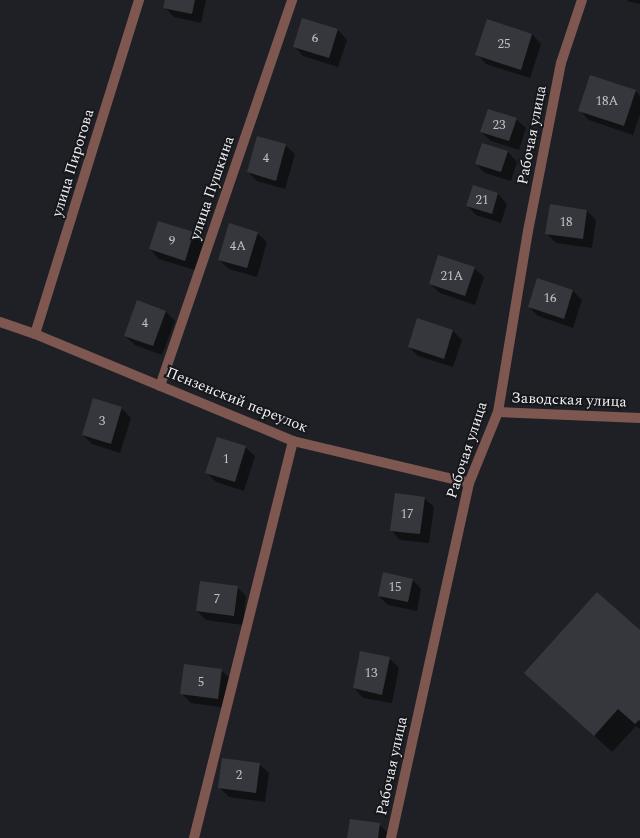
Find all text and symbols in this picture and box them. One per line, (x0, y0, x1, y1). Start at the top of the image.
house number: 6 (312, 30, 318, 46)
house number: 25 (498, 36, 510, 52)
street label: Рабочая улица (514, 84, 550, 186)
house number: 18А (596, 93, 618, 109)
street label: улица Пирогова (48, 107, 98, 219)
house number: 23 (493, 117, 505, 133)
street label: улица Пушкина (186, 134, 238, 242)
house number: 4 (263, 150, 269, 166)
house number: 21 (476, 192, 488, 208)
house number: 18 (560, 214, 572, 230)
house number: 9 (169, 233, 175, 249)
house number: 4А (230, 238, 246, 254)
house number: 21А (441, 268, 463, 284)
house number: 16 (544, 290, 556, 306)
house number: 4 (142, 315, 148, 331)
street label: Пензенский переулок (163, 363, 311, 437)
street label: Заводская улица (511, 389, 627, 411)
street label: Рабочая улица (443, 399, 491, 501)
house number: 3 (99, 413, 105, 429)
house number: 1 (223, 451, 229, 467)
house number: 17 (401, 506, 413, 522)
house number: 15 (389, 579, 401, 595)
house number: 7 (214, 591, 220, 607)
house number: 13 (365, 665, 377, 681)
house number: 5 (198, 674, 204, 690)
street label: Рабочая улица (373, 715, 411, 817)
house number: 2 (236, 767, 242, 783)

